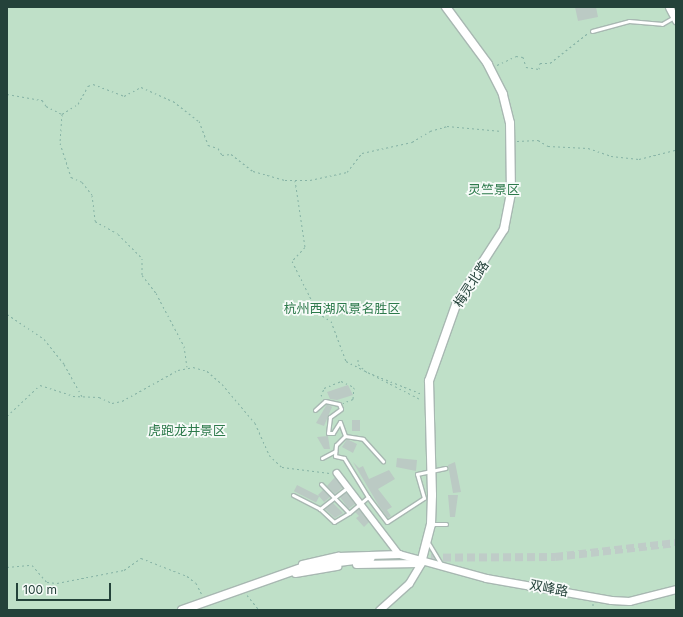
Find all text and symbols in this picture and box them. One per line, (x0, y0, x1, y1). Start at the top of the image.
park label: 灵竺景区 (468, 181, 520, 197)
street label: 梅灵北路 (450, 258, 492, 310)
park label: 杭州西湖风景名胜区 (284, 300, 400, 316)
park label: 虎跑龙井景区 (148, 422, 226, 438)
scale bar (18, 575, 113, 601)
street label: 双峰路 (528, 577, 570, 599)
text: 100 m (23, 582, 57, 597)

